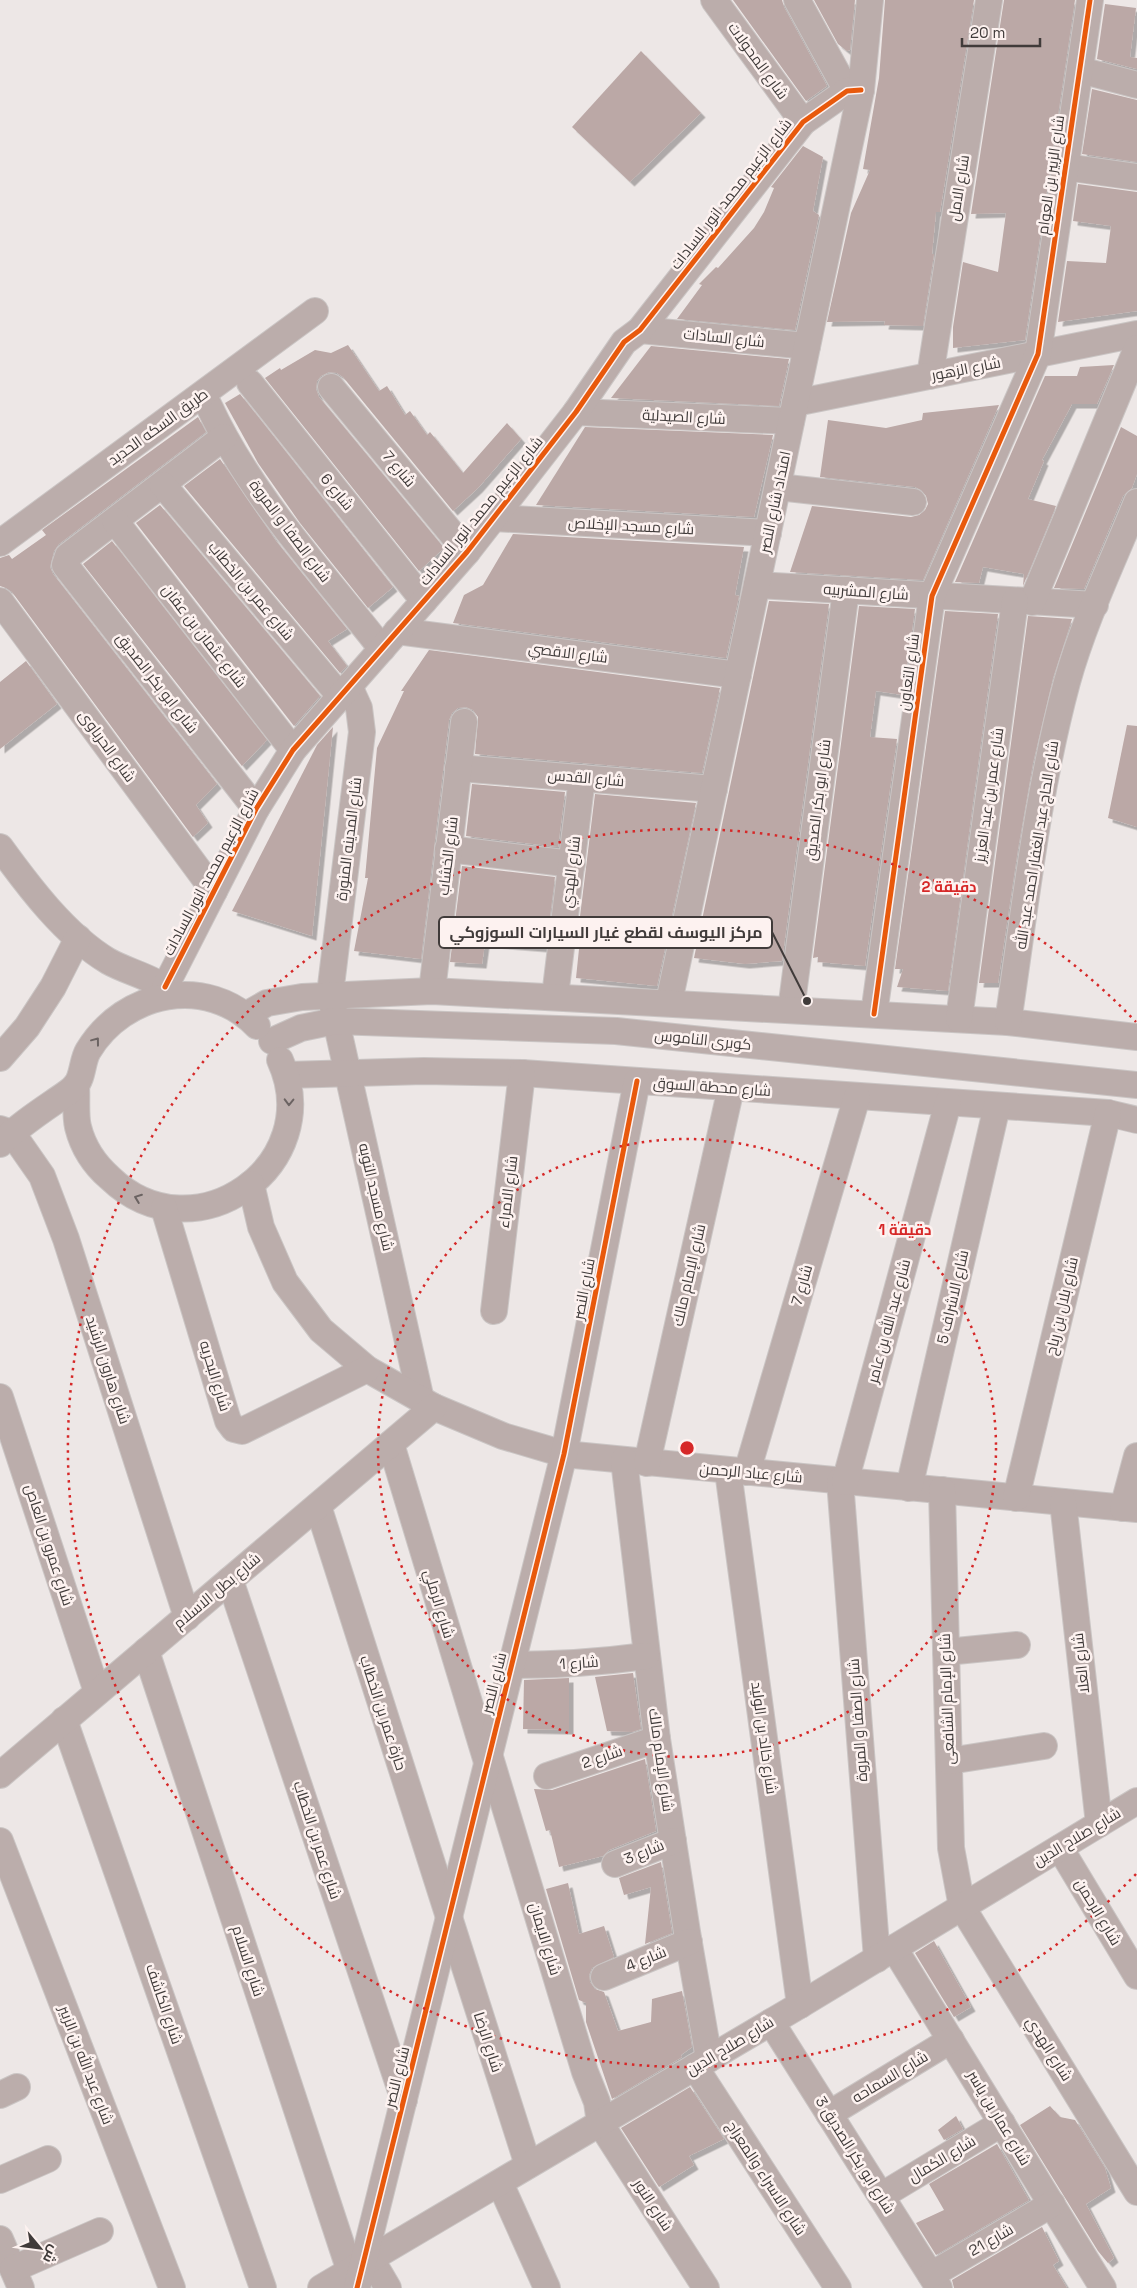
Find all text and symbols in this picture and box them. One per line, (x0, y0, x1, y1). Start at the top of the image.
scale bar (962, 15, 1040, 47)
street label: شارع المحولات (723, 19, 793, 104)
text: 20 m (970, 23, 1005, 42)
street label: شارع الزعيم محمد انور السادات (666, 114, 797, 274)
street label: شارع الزبير بن العوام (1033, 114, 1070, 236)
street label: شارع الامل (944, 153, 975, 223)
street label: شارع السادات (682, 324, 766, 353)
street label: شارع الزهور (929, 352, 1003, 387)
street label: طريق السكه الحديد (104, 384, 212, 470)
street label: شارع الصيدلية (642, 405, 726, 430)
street label: شارع الزعيم محمد انور السادات (415, 432, 548, 590)
street label: شارع 7 (377, 447, 420, 492)
street label: امتداد شارع النصر (754, 449, 797, 556)
street label: شارع 6 (315, 469, 358, 515)
street label: شارع الصفا و المروة (244, 476, 335, 587)
street label: شارع مسجد الإخلاص (567, 513, 695, 540)
street label: شارع عمر بن الخطاب (203, 537, 298, 645)
street label: شارع المشربيه (823, 579, 909, 606)
street label: شارع عثمان بن عفان (157, 580, 251, 692)
street label: شارع ابو بكر الصديق (111, 629, 202, 738)
street label: شارع التعاون (894, 632, 925, 712)
street label: شارع الاقصي (527, 638, 609, 670)
street label: شارع الحرباوى (73, 706, 140, 787)
street label: شارع عمر بن عبد العزيز (970, 726, 1009, 865)
street label: شارع ابو بكر الصديق (801, 738, 836, 862)
street label: شارع الحاج عبد الغفار احمد عبد الله (1011, 739, 1064, 951)
street label: شارع القدس (547, 765, 625, 792)
street label: شارع المدينه المنورة (332, 776, 367, 902)
street label: شارع الزعيم محمد انور السادات (158, 785, 264, 959)
street label: شارع الخشاب (433, 815, 464, 897)
street label: شارع الهدي (557, 835, 587, 909)
text: 2 دقيقة (921, 877, 977, 896)
callout: مركز اليوسف لقطع غيار السيارات السوزوكي (439, 917, 772, 948)
text: مركز اليوسف لقطع غيار السيارات السوزوكي (449, 922, 763, 945)
street label: كوبرى الناموس (654, 1025, 752, 1055)
one-way arrow (90, 1038, 98, 1047)
street label: شارع محطة السوق (652, 1073, 772, 1102)
one-way arrow (284, 1098, 294, 1106)
street label: شارع مسجد التوبه (353, 1141, 398, 1253)
street label: شارع الامراء (494, 1155, 523, 1230)
one-way arrow (134, 1194, 143, 1204)
text: 1 دقيقة (879, 1220, 932, 1239)
street label: شارع الإمام مالك (668, 1222, 711, 1328)
street label: شارع الاشراف 5 (932, 1248, 974, 1346)
street label: شارع بلال بن رباح (1041, 1255, 1084, 1357)
street label: شارع النصر (568, 1257, 601, 1323)
street label: شارع عبد الله بن عامر (863, 1257, 916, 1386)
street label: شارع 7 (787, 1262, 818, 1308)
street label: شارع هارون الرشيد (80, 1313, 135, 1427)
street label: شارع البحريه (194, 1338, 235, 1414)
centre of rings (678, 1439, 696, 1457)
street label: شارع عباد الرحمن (699, 1459, 803, 1488)
street label: شارع عمرو بن العاص (19, 1482, 78, 1609)
street label: شارع بطل الاسلام (169, 1549, 265, 1634)
street label: شارع الرملي (417, 1567, 459, 1641)
street label: شارع العلا (1068, 1632, 1095, 1694)
street label: شارع الإمام الشافعى (935, 1633, 960, 1765)
street label: شارع النصر (477, 1650, 512, 1717)
street label: شارع 1 (559, 1652, 599, 1675)
street label: حارة عمر بن الخطاب (355, 1653, 411, 1773)
street label: شارع الصفا و المروة (844, 1658, 873, 1782)
street label: شارع خالد بن الوليد (745, 1680, 782, 1796)
street label: شارع الإمام مالك (643, 1707, 678, 1813)
street label: شارع 2 (579, 1741, 625, 1774)
street label: شارع عمر بن الخطاب (287, 1778, 346, 1902)
street label: شارع صلاح الدين (1030, 1803, 1125, 1872)
street label: شارع 3 (621, 1835, 668, 1870)
street label: شارع الرحمن (1069, 1875, 1126, 1950)
street label: شارع الايمان (523, 1900, 566, 1978)
street label: شارع السلام (226, 1923, 269, 1999)
street label: شارع 4 (623, 1942, 670, 1977)
street label: شارع الكاشف (140, 1961, 187, 2047)
street label: شارع عبد الله بن الزبير (53, 2002, 118, 2128)
street label: شارع الرضا (468, 2009, 507, 2075)
street label: شارع صلاح الدين (683, 2012, 778, 2081)
street label: شارع الهدي (1020, 2013, 1077, 2086)
street label: شارع النصر (380, 2044, 415, 2111)
street label: شارع السماحه (848, 2046, 932, 2108)
street label: شارع عمار بن ياسر (961, 2066, 1035, 2170)
street label: شارع ابو بكر الصديق 3 (810, 2092, 899, 2218)
street label: شارع الاسراء والمعراج (721, 2117, 810, 2240)
street label: شارع الكمال (904, 2131, 980, 2188)
street label: شارع النور (627, 2174, 677, 2235)
street label: شارع 21 (965, 2219, 1017, 2262)
north arrow (15, 2223, 65, 2273)
text: ش (39, 2242, 64, 2267)

